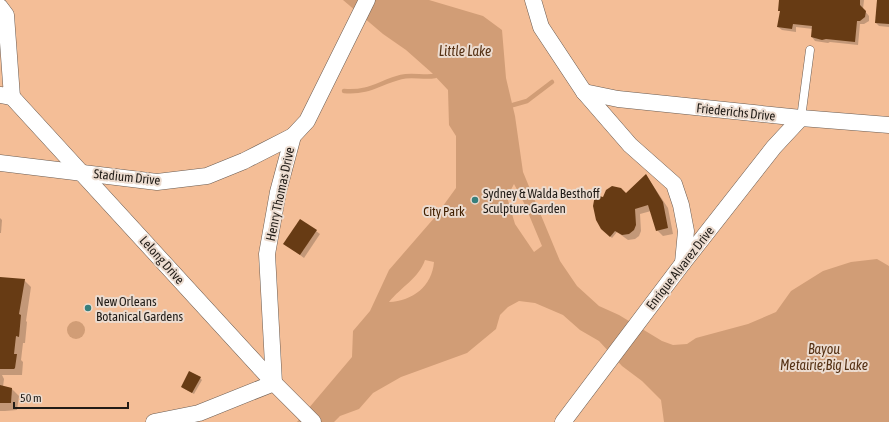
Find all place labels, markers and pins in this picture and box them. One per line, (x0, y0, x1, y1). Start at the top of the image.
place label: Sydney & Walda Besthoff Sculpture Garden (483, 186, 600, 216)
marker: Sydney & Walda Besthoff Sculpture Garden (470, 195, 480, 205)
place label: New Orleans Botanical Gardens (96, 294, 184, 324)
marker: New Orleans Botanical Gardens (83, 303, 93, 313)

